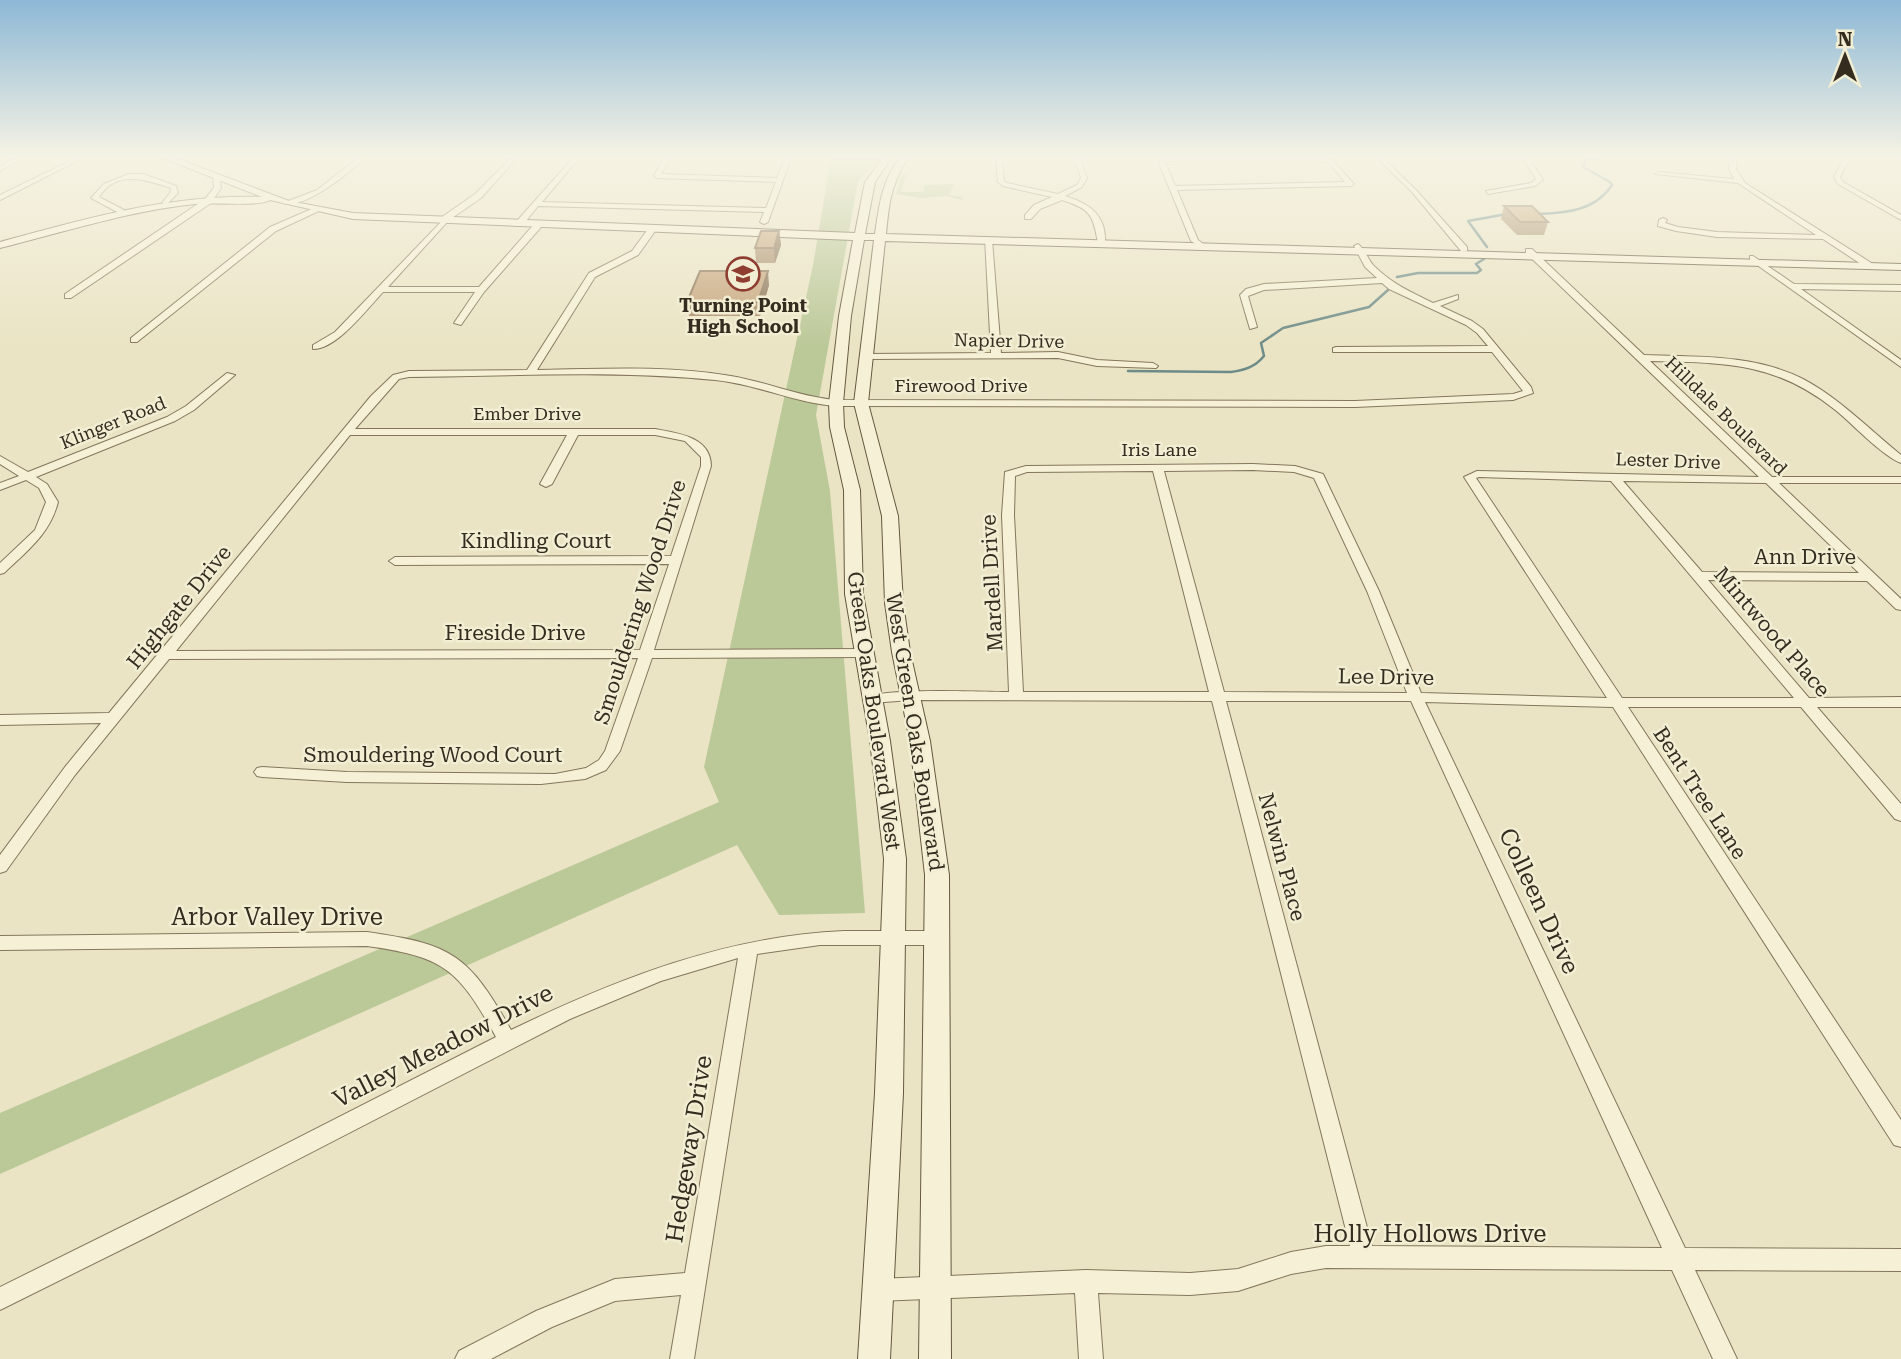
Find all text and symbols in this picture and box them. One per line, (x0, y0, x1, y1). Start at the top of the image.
north arrow (1810, 21, 1880, 91)
text: N (1838, 28, 1853, 51)
school or university icon: Turning Point High School (724, 255, 762, 293)
place label: Turning Point High School (679, 295, 807, 337)
street label: Napier Drive (954, 329, 1064, 352)
street label: Hilldale Boulevard (1661, 352, 1792, 480)
street label: Firewood Drive (894, 375, 1028, 396)
street label: Klinger Road (57, 392, 169, 453)
street label: Ember Drive (473, 403, 581, 424)
street label: Iris Lane (1121, 439, 1197, 460)
street label: Lester Drive (1615, 448, 1721, 473)
street label: Smouldering Wood Drive (589, 477, 691, 727)
street label: Mardell Drive (976, 514, 1008, 652)
street label: Kindling Court (461, 529, 612, 553)
street label: Highgate Drive (122, 540, 236, 674)
street label: Ann Drive (1754, 545, 1856, 569)
street label: Mintwood Place (1709, 562, 1835, 702)
street label: Green Oaks Boulevard West (843, 570, 905, 852)
street label: West Green Oaks Boulevard (881, 591, 949, 873)
street label: Fireside Drive (444, 621, 586, 645)
street label: Lee Drive (1338, 664, 1434, 690)
street label: Bent Tree Lane (1648, 722, 1752, 864)
street label: Smouldering Wood Court (304, 743, 563, 767)
street label: Nelwin Place (1253, 790, 1311, 924)
street label: Colleen Drive (1493, 824, 1585, 978)
street label: Arbor Valley Drive (171, 903, 383, 931)
street label: Valley Meadow Drive (328, 978, 558, 1114)
street label: Hedgeway Drive (660, 1053, 718, 1245)
street label: Holly Hollows Drive (1313, 1220, 1547, 1248)

